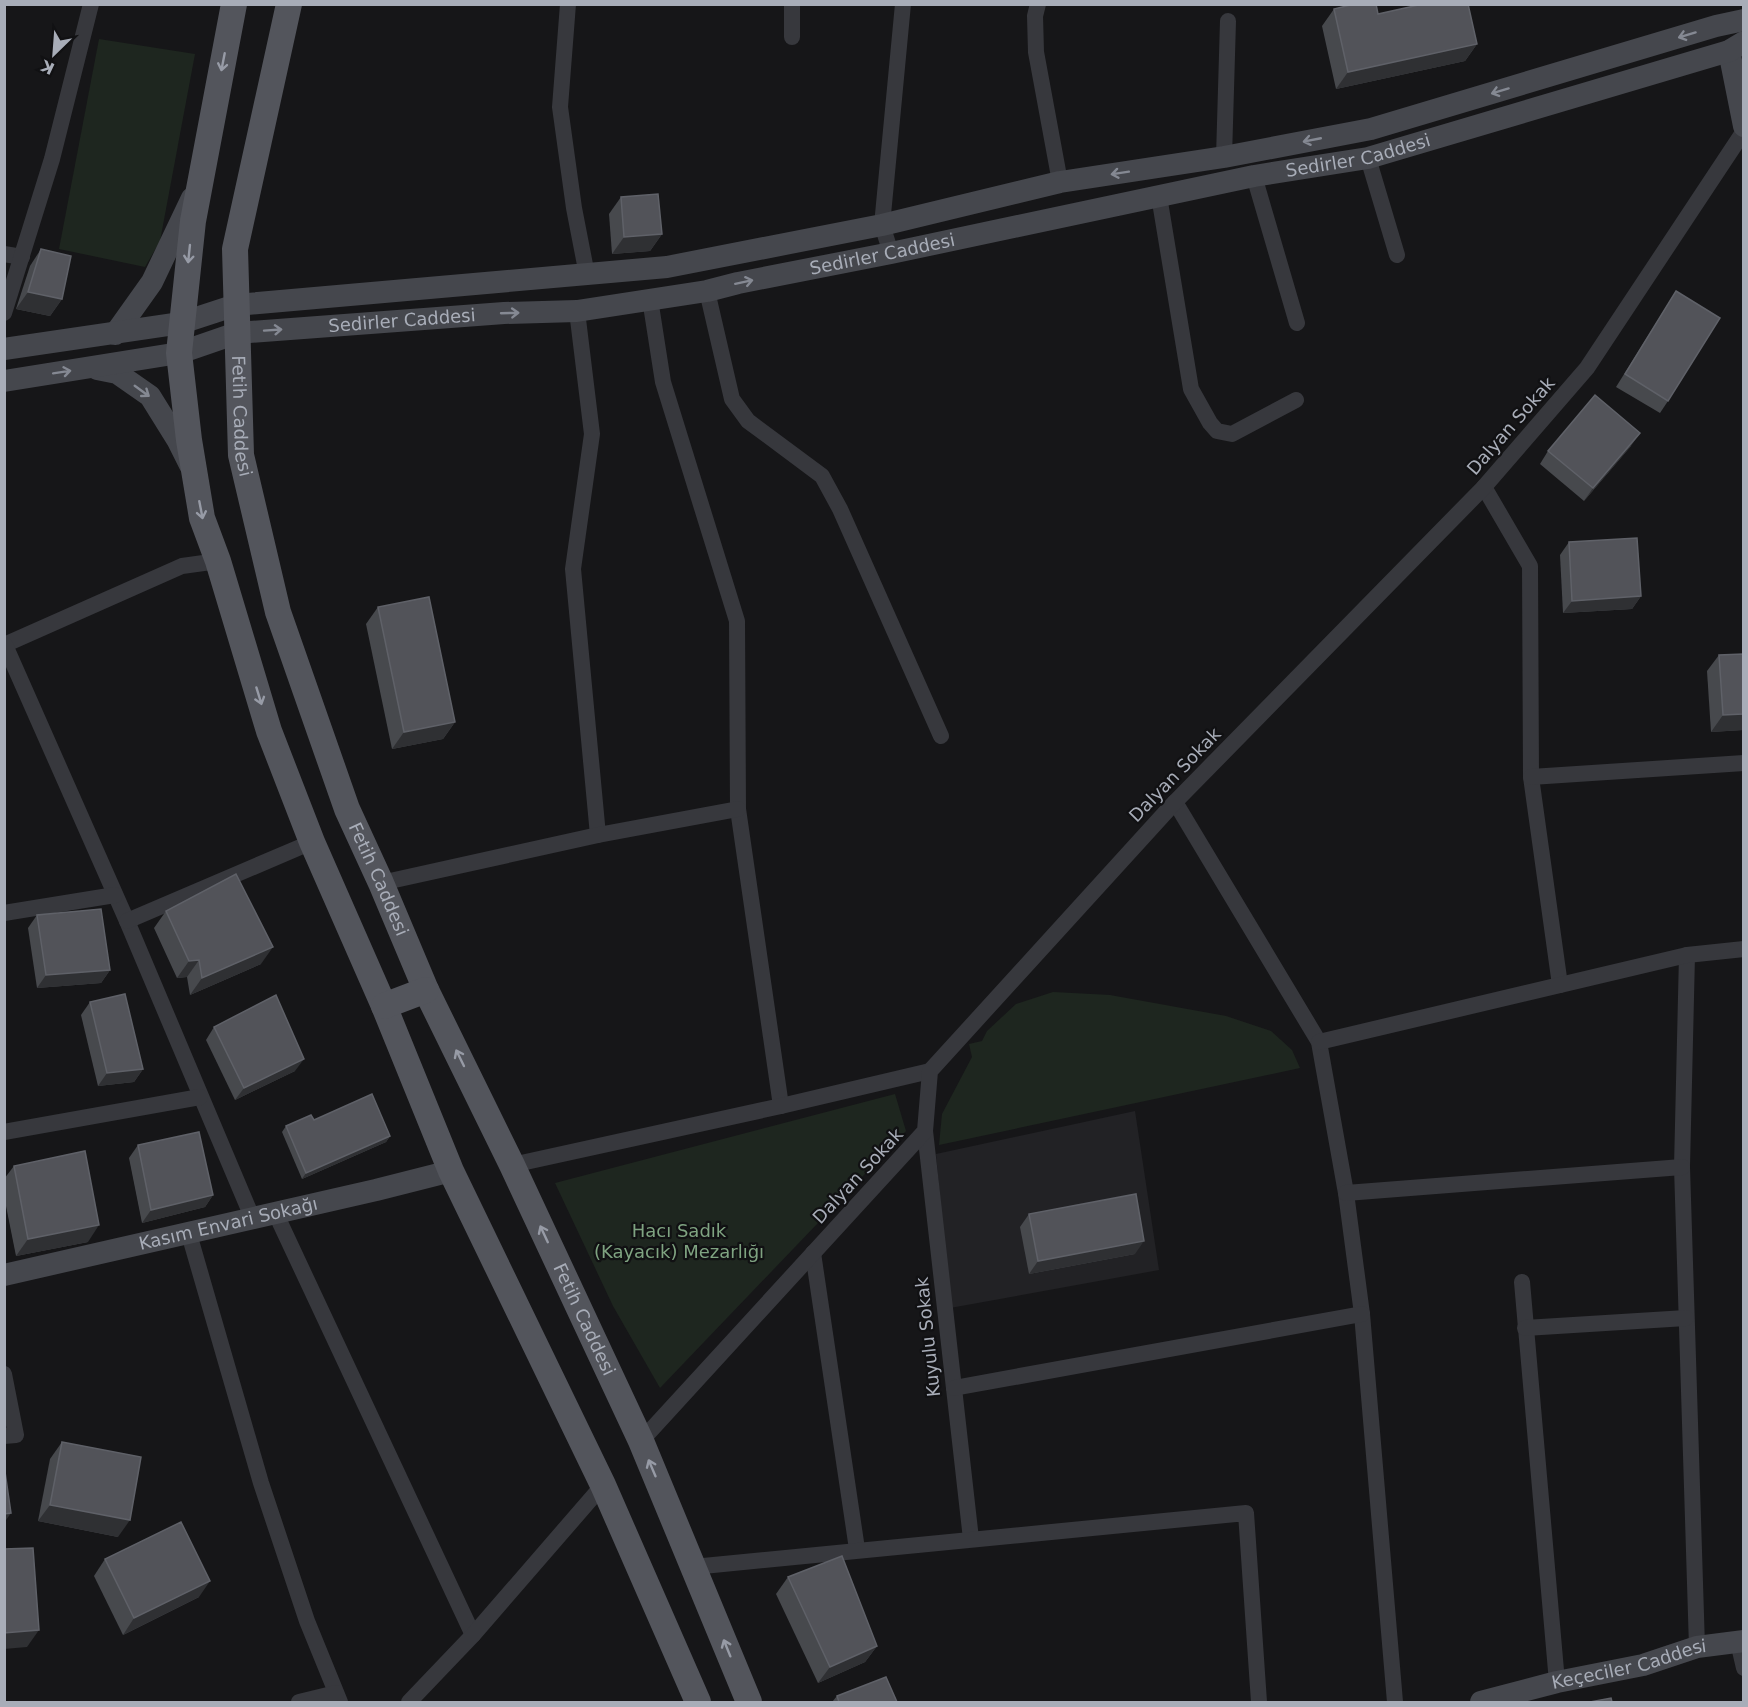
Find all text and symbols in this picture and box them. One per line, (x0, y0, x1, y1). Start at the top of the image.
north arrow (24, 24, 84, 84)
one-way arrow (1678, 30, 1697, 41)
one-way arrow (217, 52, 228, 71)
text: K (38, 56, 58, 78)
one-way arrow (1491, 86, 1510, 97)
street label: Sedirler Caddesi (1284, 129, 1433, 181)
one-way arrow (1303, 135, 1322, 146)
one-way arrow (1110, 168, 1130, 179)
street label: Sedirler Caddesi (808, 229, 957, 279)
one-way arrow (183, 243, 194, 263)
one-way arrow (733, 276, 753, 287)
street label: Sedirler Caddesi (328, 304, 476, 336)
one-way arrow (499, 308, 519, 319)
one-way arrow (263, 324, 283, 335)
street label: Fetih Caddesi (228, 355, 257, 479)
one-way arrow (52, 366, 72, 377)
street label: Dalyan Sokak (1462, 372, 1559, 479)
one-way arrow (133, 384, 149, 397)
one-way arrow (196, 500, 207, 519)
one-way arrow (254, 686, 265, 705)
street label: Dalyan Sokak (1124, 723, 1225, 826)
street label: Fetih Caddesi (345, 819, 413, 939)
one-way arrow (453, 1050, 465, 1068)
street label: Dalyan Sokak (808, 1123, 908, 1228)
street label: Kasım Envari Sokağı (137, 1193, 320, 1254)
park label: Hacı Sadık (Kayacık) Mezarlığı (594, 1220, 764, 1262)
one-way arrow (538, 1225, 550, 1243)
street label: Fetih Caddesi (549, 1260, 620, 1379)
street label: Kuyulu Sokak (911, 1275, 944, 1398)
one-way arrow (646, 1460, 657, 1478)
street label: Keçeciler Caddesi (1550, 1635, 1708, 1693)
one-way arrow (721, 1640, 732, 1658)

